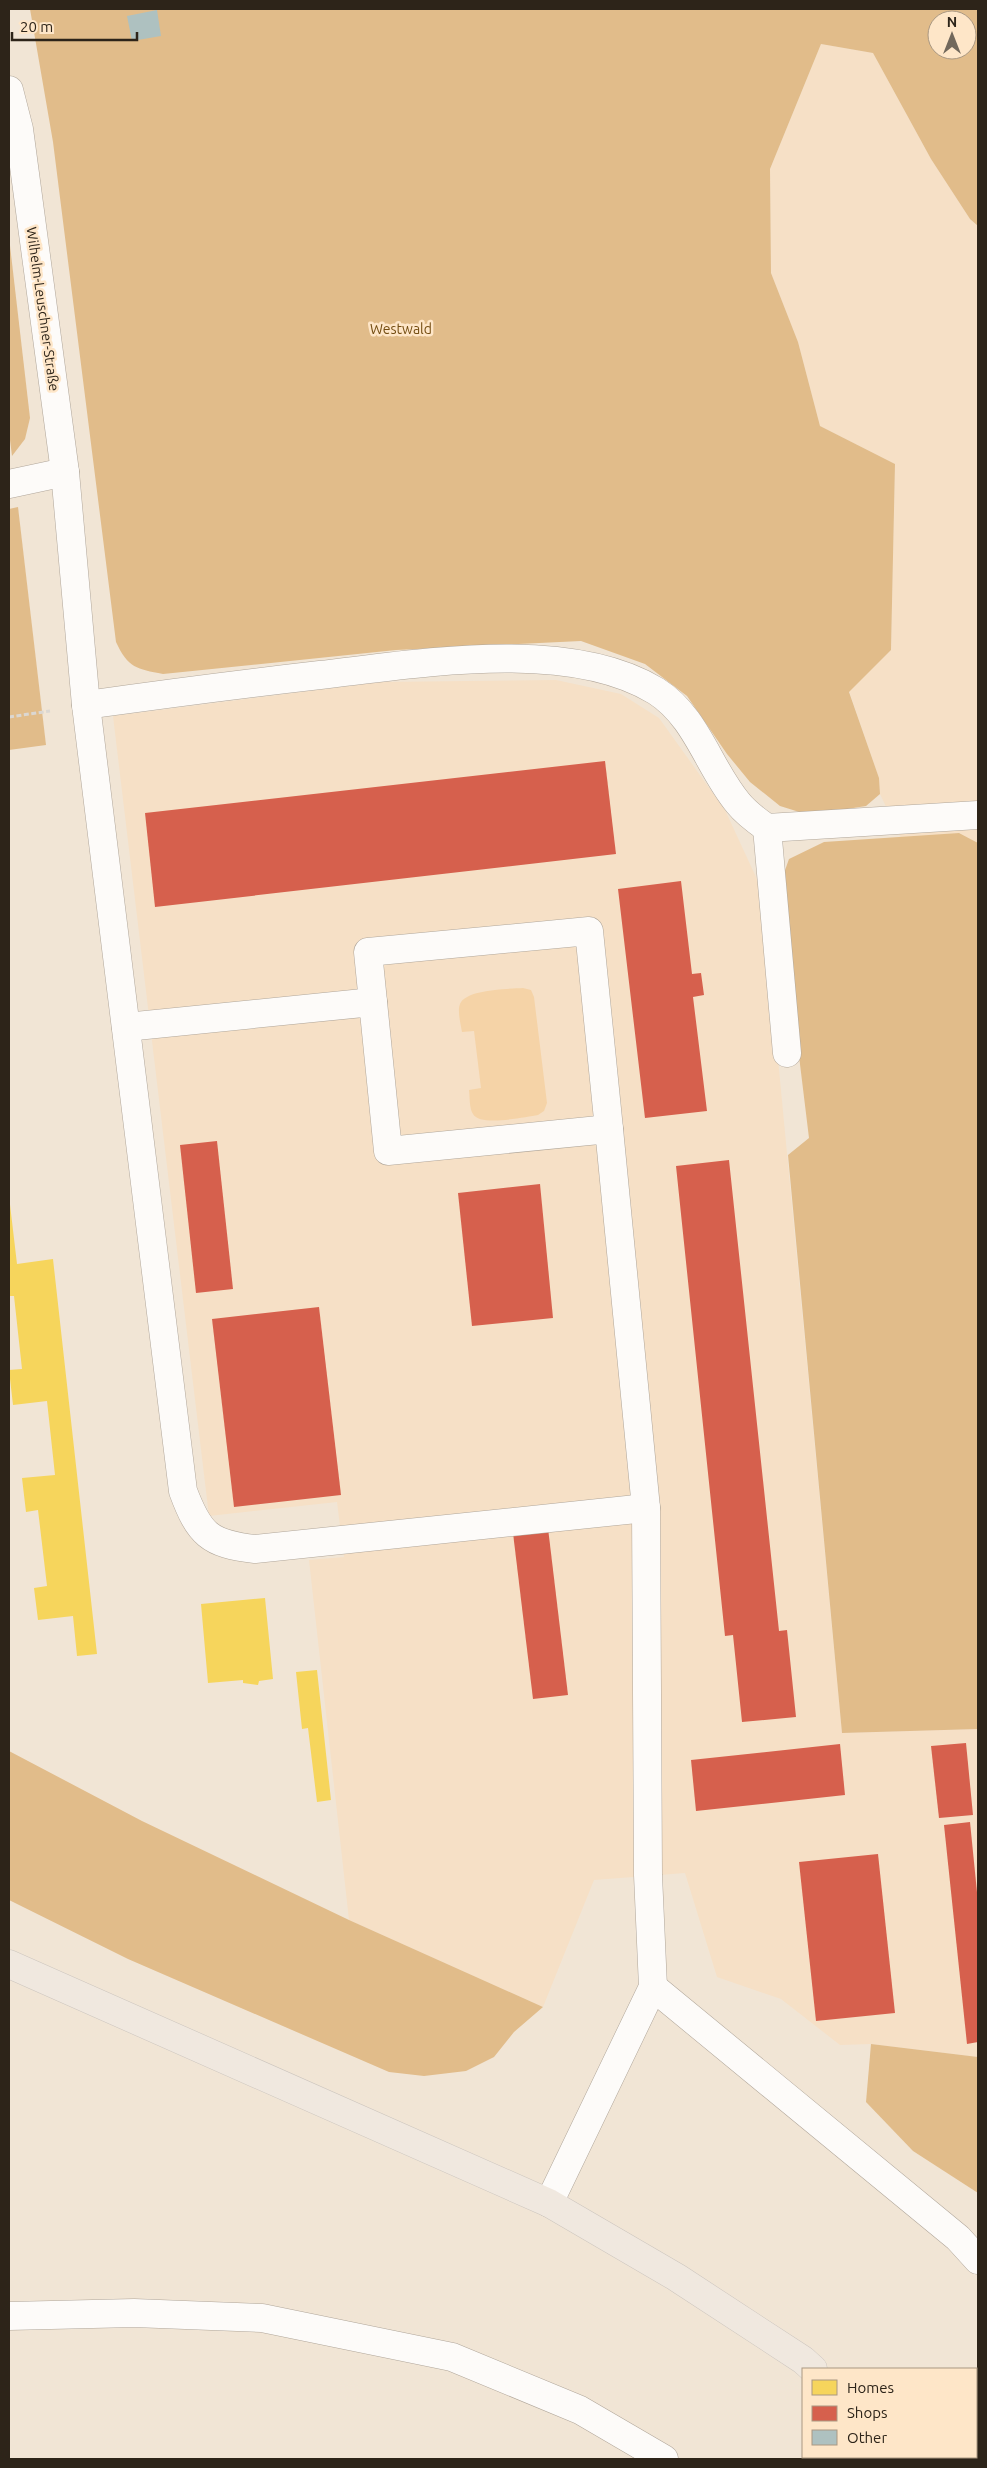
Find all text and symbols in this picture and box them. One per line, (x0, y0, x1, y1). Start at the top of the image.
scale bar (12, 10, 138, 42)
north arrow (927, 10, 977, 60)
text: N (947, 14, 957, 30)
text: 20 m (20, 18, 53, 35)
street label: Wilhelm-Leuschner-Straße (24, 226, 62, 392)
park label: Westwald (370, 321, 432, 337)
legend (802, 2368, 977, 2458)
text: Homes (847, 2379, 894, 2396)
text: Shops (847, 2404, 888, 2421)
text: Other (847, 2429, 887, 2446)

